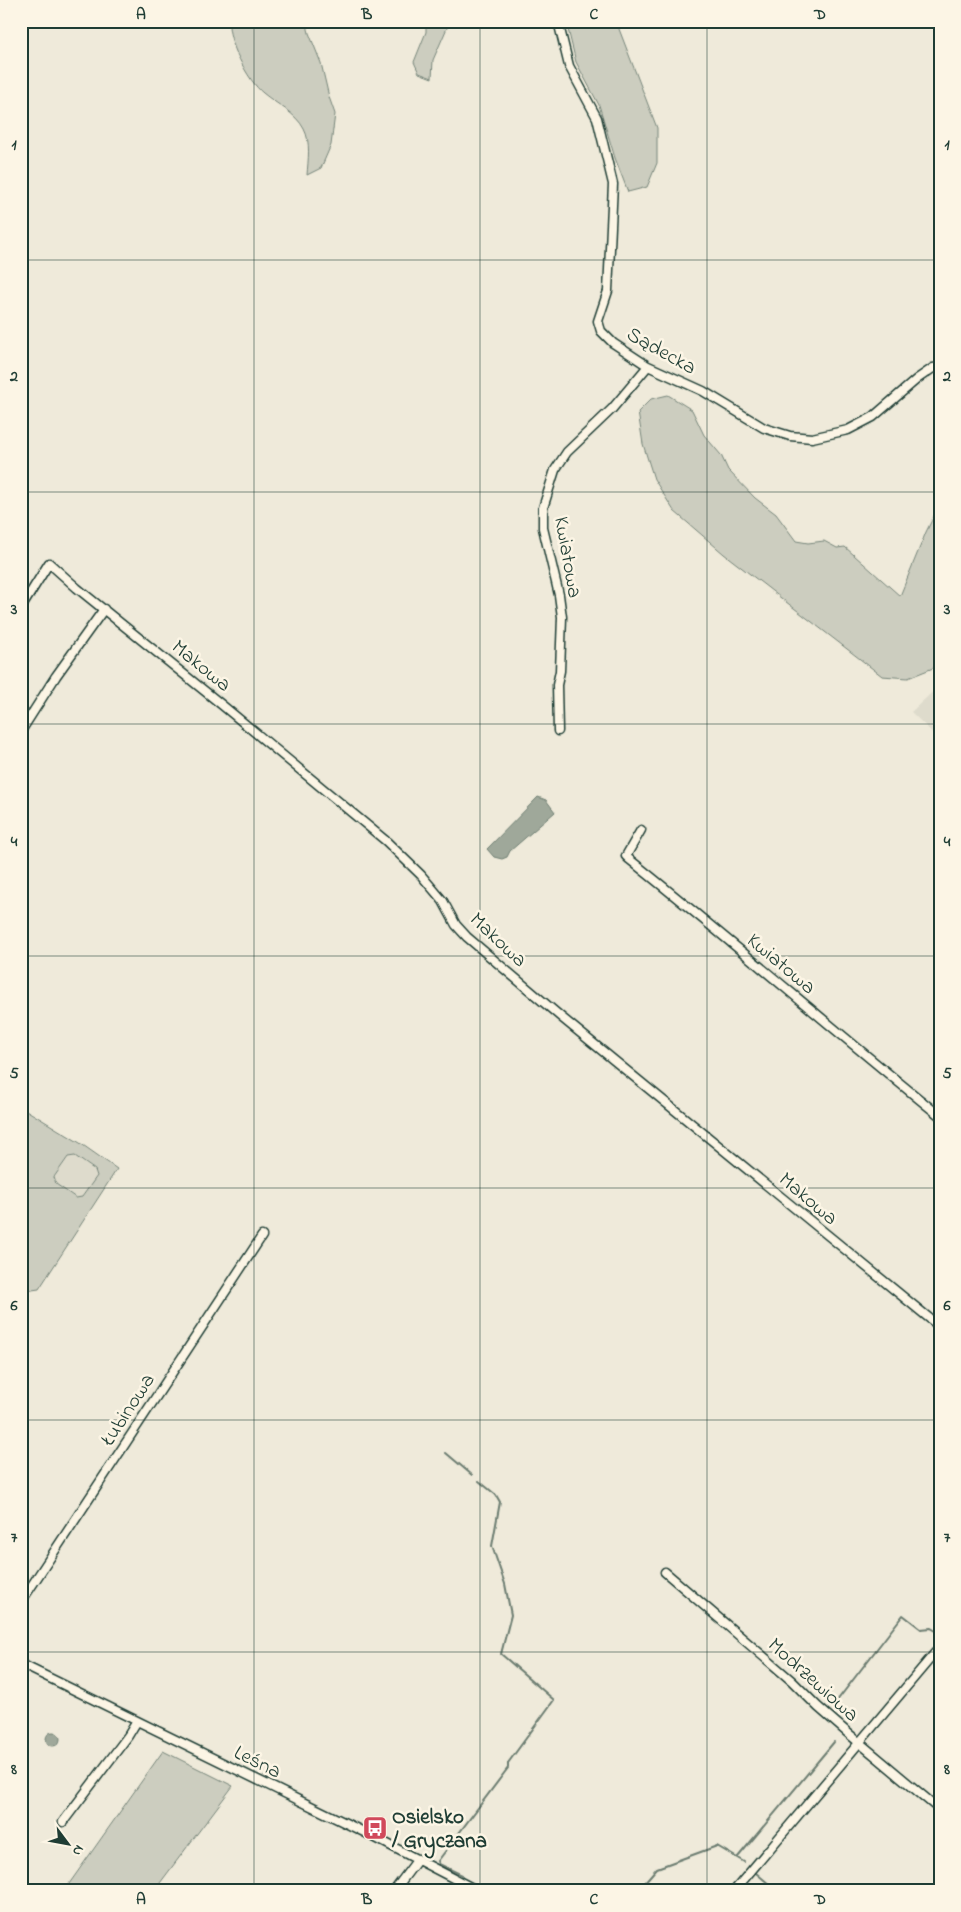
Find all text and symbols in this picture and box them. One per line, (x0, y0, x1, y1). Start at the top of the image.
text: A (136, 3, 146, 27)
text: B (361, 3, 373, 27)
text: C (590, 3, 599, 27)
text: D (813, 3, 826, 27)
text: 1 (11, 133, 17, 157)
text: 1 (944, 133, 950, 157)
street label: Sądecka (621, 320, 701, 383)
text: 2 (9, 365, 18, 389)
text: 2 (942, 365, 951, 389)
street label: Kwiatowa (545, 514, 589, 600)
text: 3 (10, 598, 18, 622)
text: 3 (943, 598, 951, 622)
street label: Makowa (164, 633, 237, 700)
text: 4 (10, 830, 18, 854)
text: 4 (943, 830, 951, 854)
street label: Makowa (462, 906, 533, 975)
street label: Kwiatowa (740, 927, 822, 1002)
text: 5 (9, 1062, 19, 1086)
text: 5 (942, 1062, 952, 1086)
street label: Makowa (772, 1166, 844, 1233)
text: 6 (9, 1294, 18, 1318)
text: 6 (942, 1294, 951, 1318)
street label: Łubinowa (93, 1368, 163, 1453)
text: 7 (11, 1526, 18, 1550)
text: 7 (944, 1526, 951, 1550)
street label: Modrzewiowa (760, 1631, 865, 1730)
street label: Leśna (228, 1738, 286, 1787)
text: 8 (10, 1758, 17, 1782)
text: 8 (943, 1758, 950, 1782)
place label: Osielsko / Gryczana (391, 1803, 487, 1859)
bus stop icon: Osielsko / Gryczana (362, 1815, 388, 1841)
north arrow (42, 1820, 92, 1870)
text: N (66, 1841, 89, 1860)
text: A (136, 1888, 146, 1912)
text: B (361, 1888, 373, 1912)
text: C (590, 1888, 599, 1912)
text: D (813, 1888, 826, 1912)

